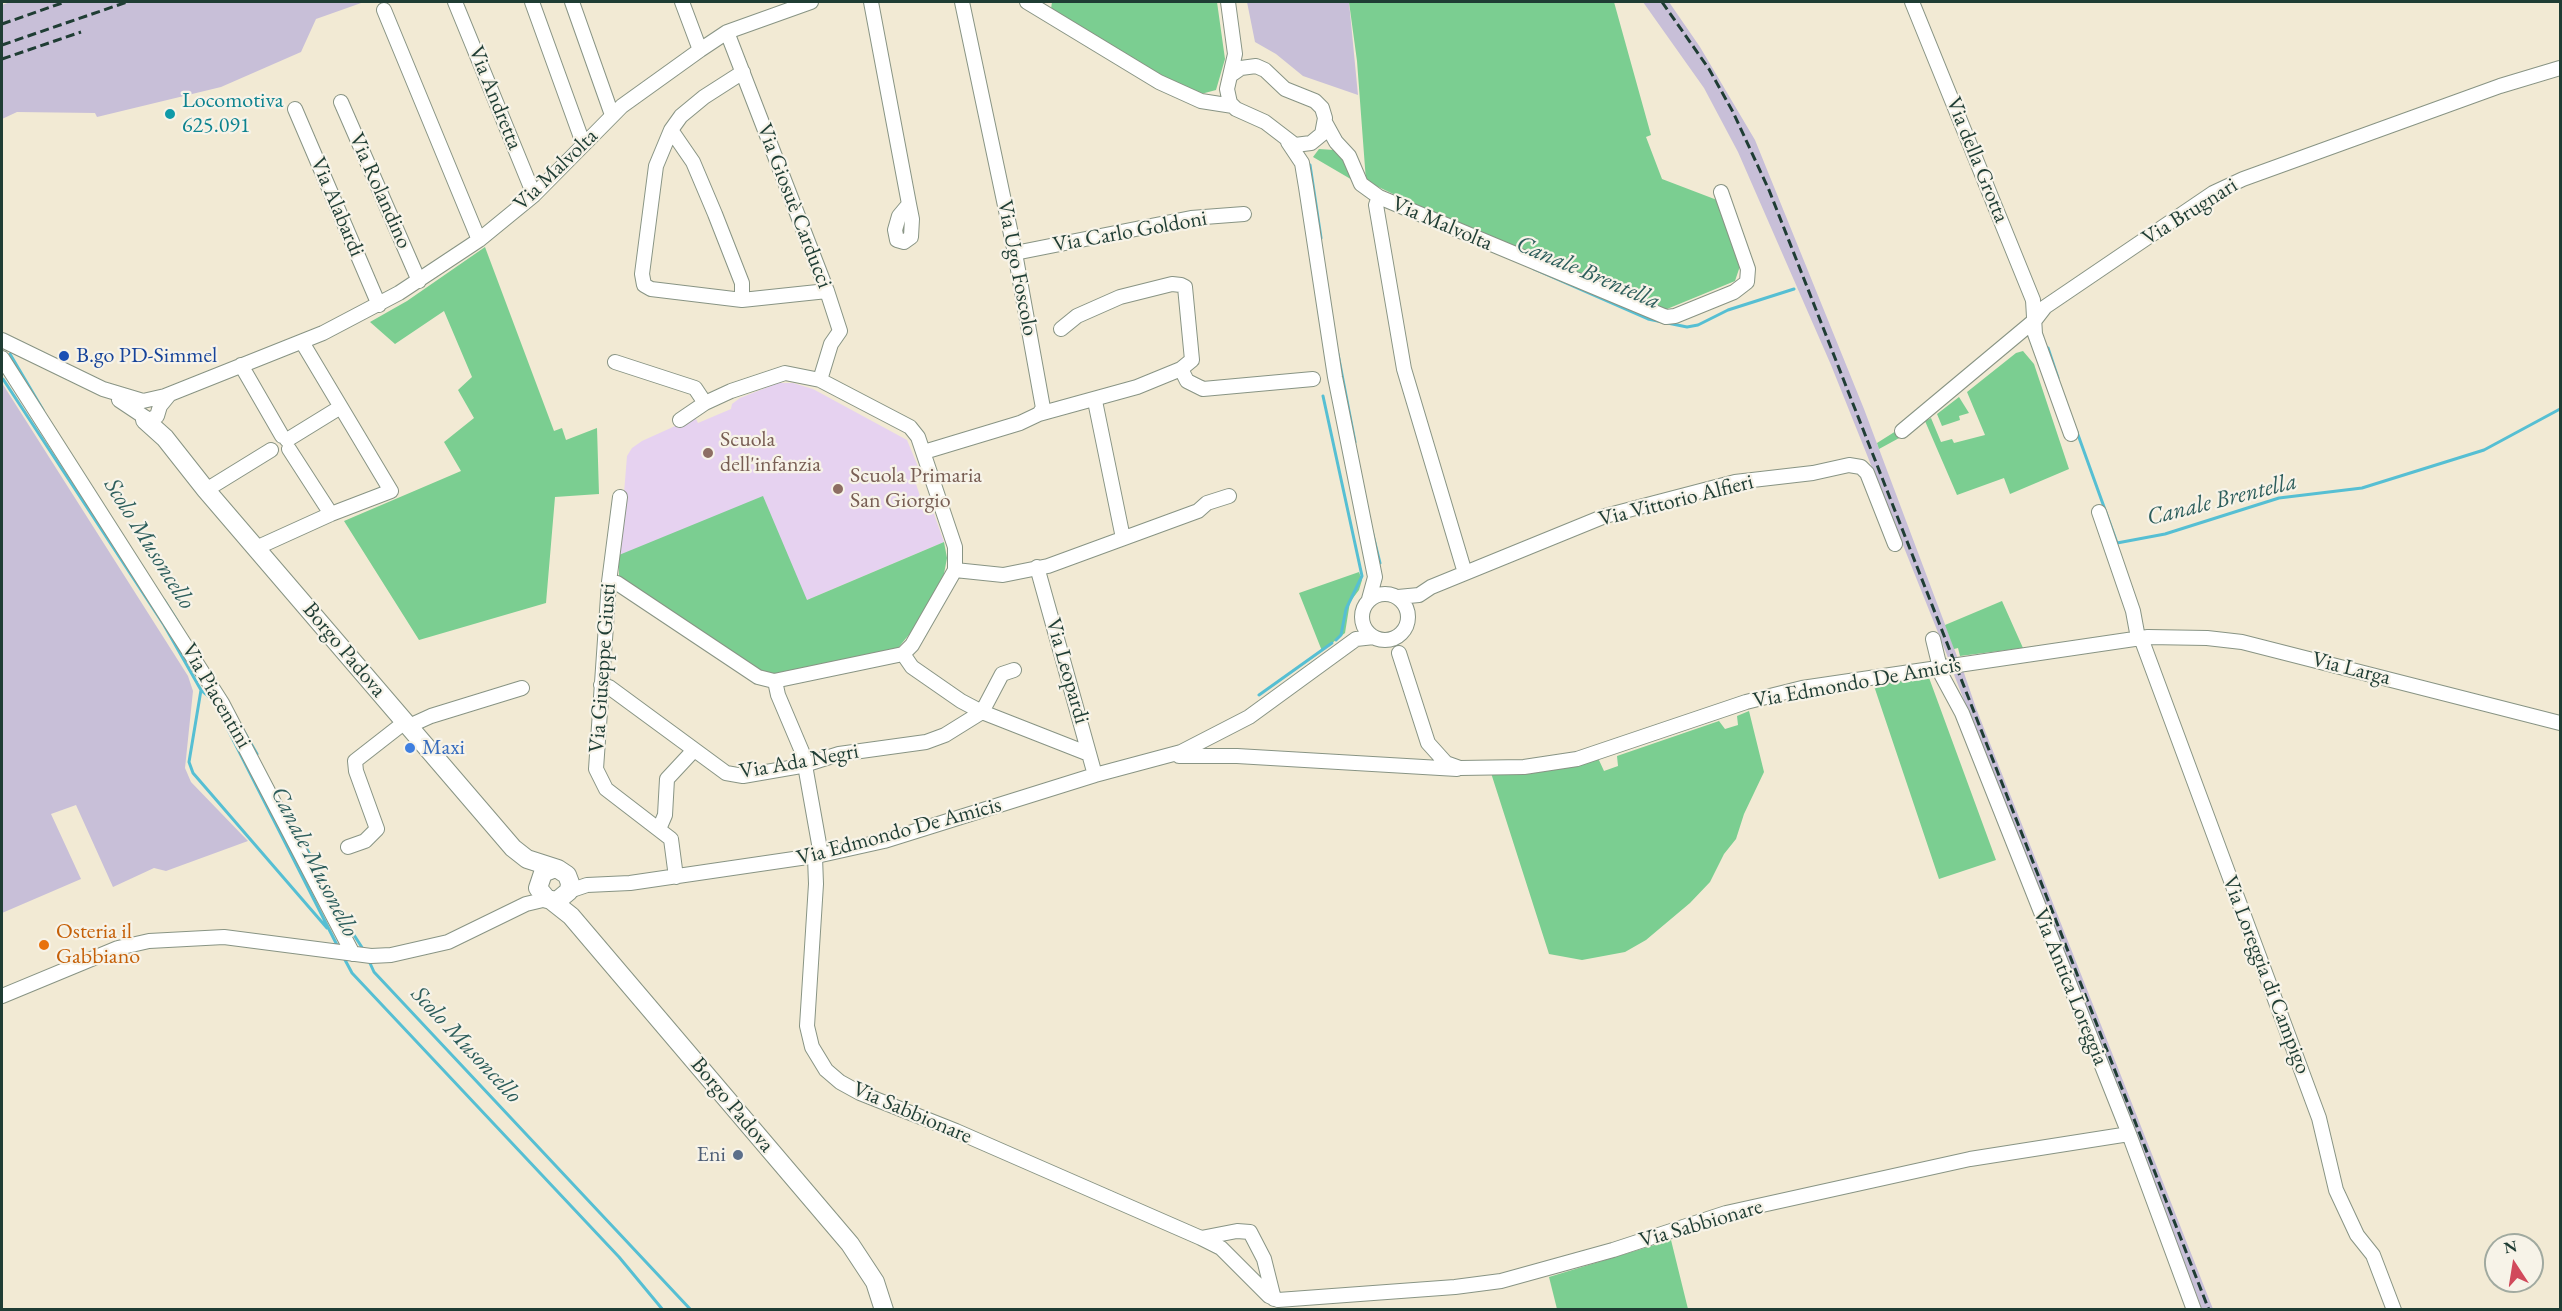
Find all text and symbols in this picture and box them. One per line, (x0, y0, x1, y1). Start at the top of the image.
street label: Via Andretta (462, 42, 528, 154)
place label: Locomotiva 625.091 (182, 88, 284, 140)
street label: Via della Grotta (1940, 93, 2014, 227)
marker: Locomotiva 625.091 (163, 107, 177, 121)
street label: Via Giosuè Carducci (750, 120, 838, 292)
street label: Via Malvolta (508, 123, 604, 217)
street label: Via Rolandino (343, 129, 417, 253)
street label: Via Alabardi (304, 153, 370, 261)
street label: Via Brugnari (2137, 172, 2243, 252)
street label: Via Malvolta (1388, 191, 1496, 257)
street label: Via Ugo Foscolo (991, 198, 1043, 338)
street label: Via Carlo Goldoni (1051, 205, 1209, 259)
water label: Canale Brentella (1512, 230, 1664, 316)
place label: B.go PD-Simmel (76, 343, 217, 369)
marker: B.go PD-Simmel (57, 349, 71, 363)
place label: Scuola dell'infanzia (720, 427, 821, 478)
marker: Scuola dell'infanzia (701, 446, 715, 460)
place label: Scuola Primaria San Giorgio (850, 463, 982, 514)
water label: Canale Brentella (2144, 467, 2300, 533)
street label: Via Vittorio Alfieri (1596, 469, 1756, 533)
water label: Scolo Musoncello (97, 473, 201, 615)
marker: Scuola Primaria San Giorgio (831, 482, 845, 496)
street label: Via Giuseppe Giusti (584, 582, 622, 754)
street label: Borgo Padova (297, 597, 391, 703)
street label: Via Leopardi (1039, 615, 1095, 727)
street label: Via Piacentini (175, 639, 257, 753)
street label: Via Larga (2309, 646, 2393, 692)
street label: Via Edmondo De Amicis (1751, 652, 1963, 714)
place label: Maxi (422, 735, 465, 761)
street label: Via Ada Negri (737, 739, 861, 785)
marker: Maxi (403, 741, 417, 755)
water label: Canale Musonello (264, 782, 364, 942)
street label: Via Edmondo De Amicis (794, 792, 1004, 872)
street label: Via Loreggia di Campigo (2216, 872, 2316, 1078)
street label: Via Antica Loreggia (2027, 905, 2113, 1069)
place label: Osteria il Gabbiano (56, 919, 140, 970)
marker: Osteria il Gabbiano (37, 938, 51, 952)
water label: Scolo Musoncello (405, 981, 527, 1109)
street label: Borgo Padova (685, 1052, 779, 1158)
street label: Via Sabbionare (848, 1076, 976, 1150)
place label: Eni (697, 1142, 726, 1168)
marker: Eni (731, 1148, 745, 1162)
street label: Via Sabbionare (1636, 1194, 1766, 1254)
north arrow (2484, 1233, 2544, 1293)
text: N (2502, 1235, 2519, 1258)

